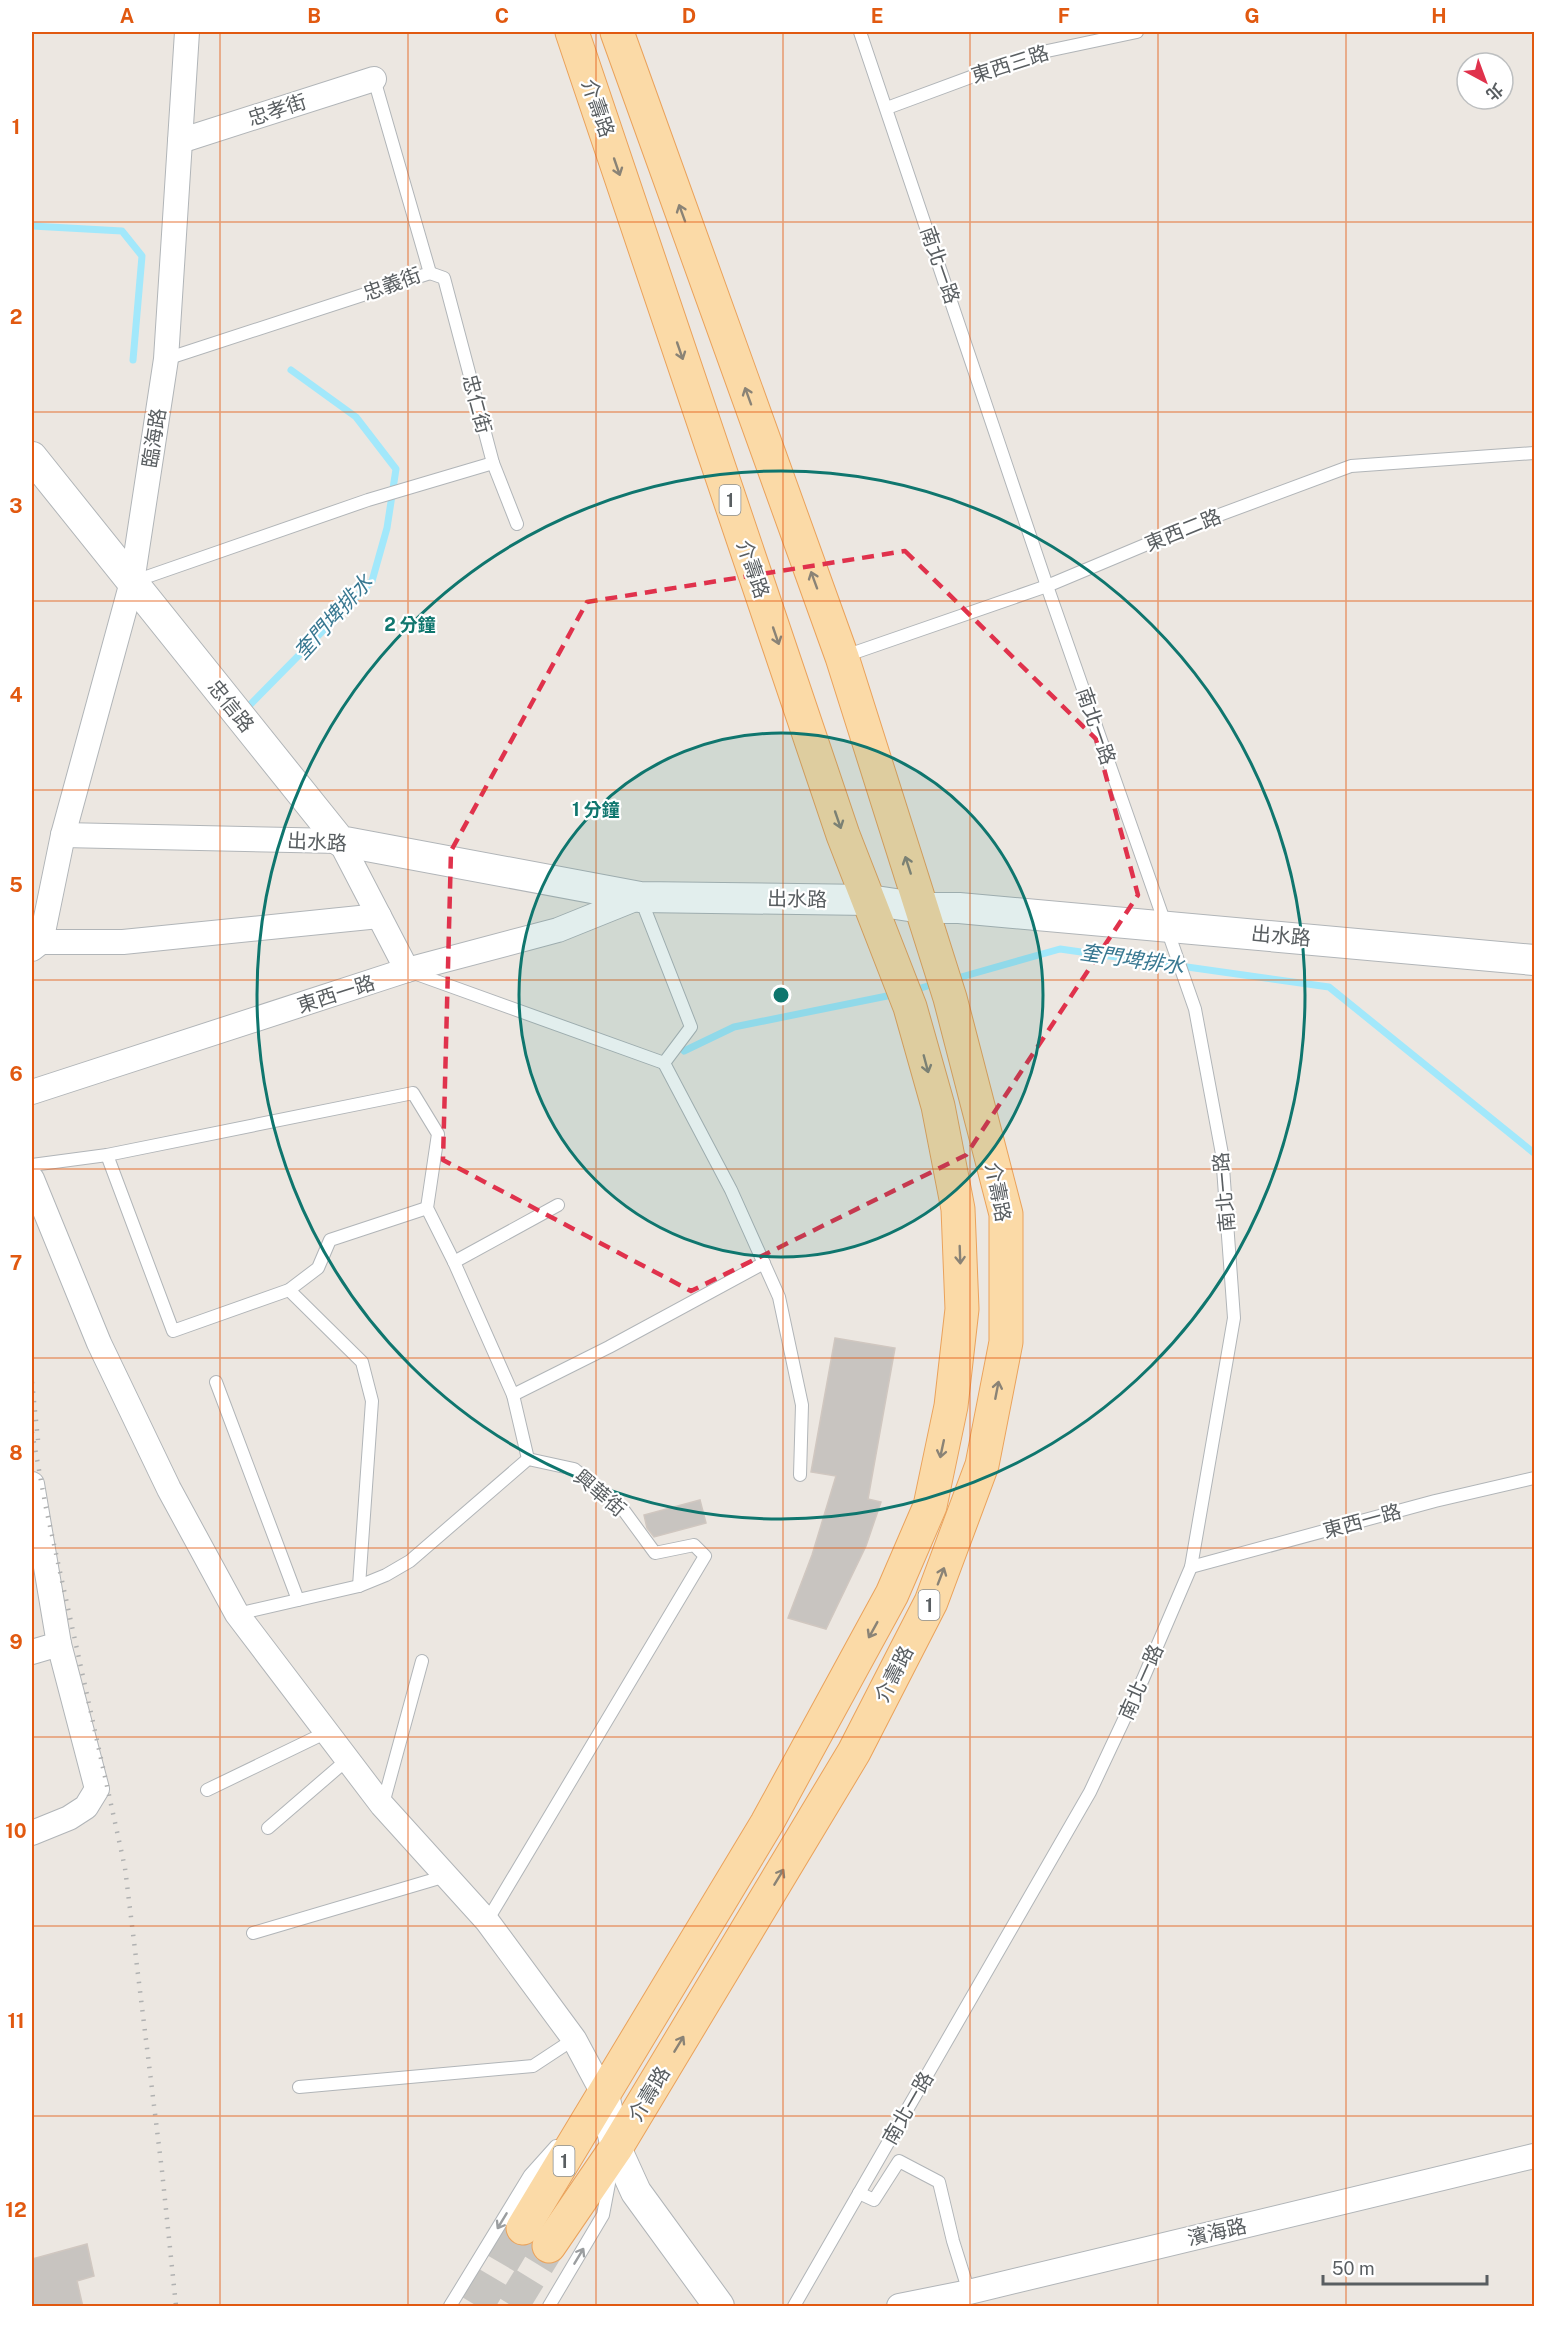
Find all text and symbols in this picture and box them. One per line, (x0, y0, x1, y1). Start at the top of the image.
text: A (120, 4, 134, 28)
text: B (307, 4, 321, 28)
text: C (495, 4, 509, 28)
text: D (682, 4, 696, 28)
text: E (871, 4, 883, 28)
text: F (1058, 4, 1070, 28)
text: G (1244, 4, 1260, 28)
text: H (1431, 4, 1447, 28)
street label: 東西三路 (968, 40, 1052, 88)
north arrow (1455, 51, 1515, 111)
street label: 介壽路 (577, 76, 619, 140)
text: 北 (1482, 80, 1507, 104)
street label: 忠孝街 (245, 89, 309, 131)
text: 1 (12, 115, 20, 139)
one-way arrow (613, 157, 624, 175)
one-way arrow (675, 204, 686, 223)
street label: 南北一路 (916, 223, 964, 307)
street label: 忠義街 (360, 262, 424, 306)
text: 2 (10, 305, 22, 329)
one-way arrow (675, 341, 686, 360)
street label: 忠仁街 (458, 372, 496, 436)
one-way arrow (741, 387, 752, 406)
street label: 臨海路 (137, 406, 171, 470)
road number: 1 (720, 485, 740, 515)
text: 3 (9, 494, 23, 518)
street label: 東西二路 (1141, 504, 1225, 556)
street label: 介壽路 (732, 537, 774, 601)
water label: 奎門埤排水 (289, 569, 378, 664)
one-way arrow (807, 571, 818, 590)
text: 2 分鐘 (384, 614, 436, 635)
one-way arrow (771, 626, 782, 645)
street label: 忠信路 (203, 675, 259, 737)
text: 4 (9, 683, 23, 707)
street label: 南北一路 (1072, 684, 1120, 768)
text: 1 分鐘 (572, 799, 620, 820)
one-way arrow (833, 810, 844, 829)
street label: 出水路 (286, 828, 348, 856)
one-way arrow (902, 856, 913, 875)
text: 5 (9, 873, 23, 897)
street label: 出水路 (767, 886, 827, 912)
street label: 出水路 (1250, 921, 1312, 951)
water label: 奎門埤排水 (1078, 939, 1187, 979)
street label: 東西一路 (294, 970, 378, 1018)
centre of rings (771, 985, 791, 1005)
one-way arrow (921, 1054, 932, 1073)
text: 6 (9, 1062, 23, 1086)
street label: 南北一路 (1209, 1151, 1239, 1233)
street label: 介壽路 (980, 1160, 1016, 1224)
one-way arrow (954, 1245, 965, 1265)
text: 7 (10, 1251, 22, 1275)
one-way arrow (992, 1380, 1003, 1400)
one-way arrow (936, 1438, 947, 1458)
text: 8 (9, 1441, 23, 1465)
street label: 興華街 (569, 1465, 631, 1521)
street label: 東西一路 (1320, 1499, 1404, 1543)
one-way arrow (936, 1567, 947, 1585)
road number: 1 (918, 1590, 940, 1620)
one-way arrow (867, 1620, 878, 1638)
text: 9 (9, 1630, 23, 1654)
street label: 南北一路 (1114, 1641, 1168, 1723)
street label: 介壽路 (870, 1642, 918, 1706)
text: 10 (5, 1819, 27, 1843)
one-way arrow (774, 1869, 786, 1886)
text: 11 (7, 2009, 25, 2033)
one-way arrow (673, 2036, 685, 2053)
street label: 介壽路 (623, 2062, 675, 2126)
street label: 南北一路 (878, 2067, 938, 2149)
road number: 1 (554, 2146, 574, 2176)
text: 12 (5, 2198, 27, 2222)
one-way arrow (495, 2212, 507, 2229)
street label: 濱海路 (1185, 2214, 1249, 2250)
one-way arrow (573, 2248, 585, 2265)
scale bar (1323, 2248, 1486, 2286)
text: 50 m (1332, 2258, 1375, 2279)

